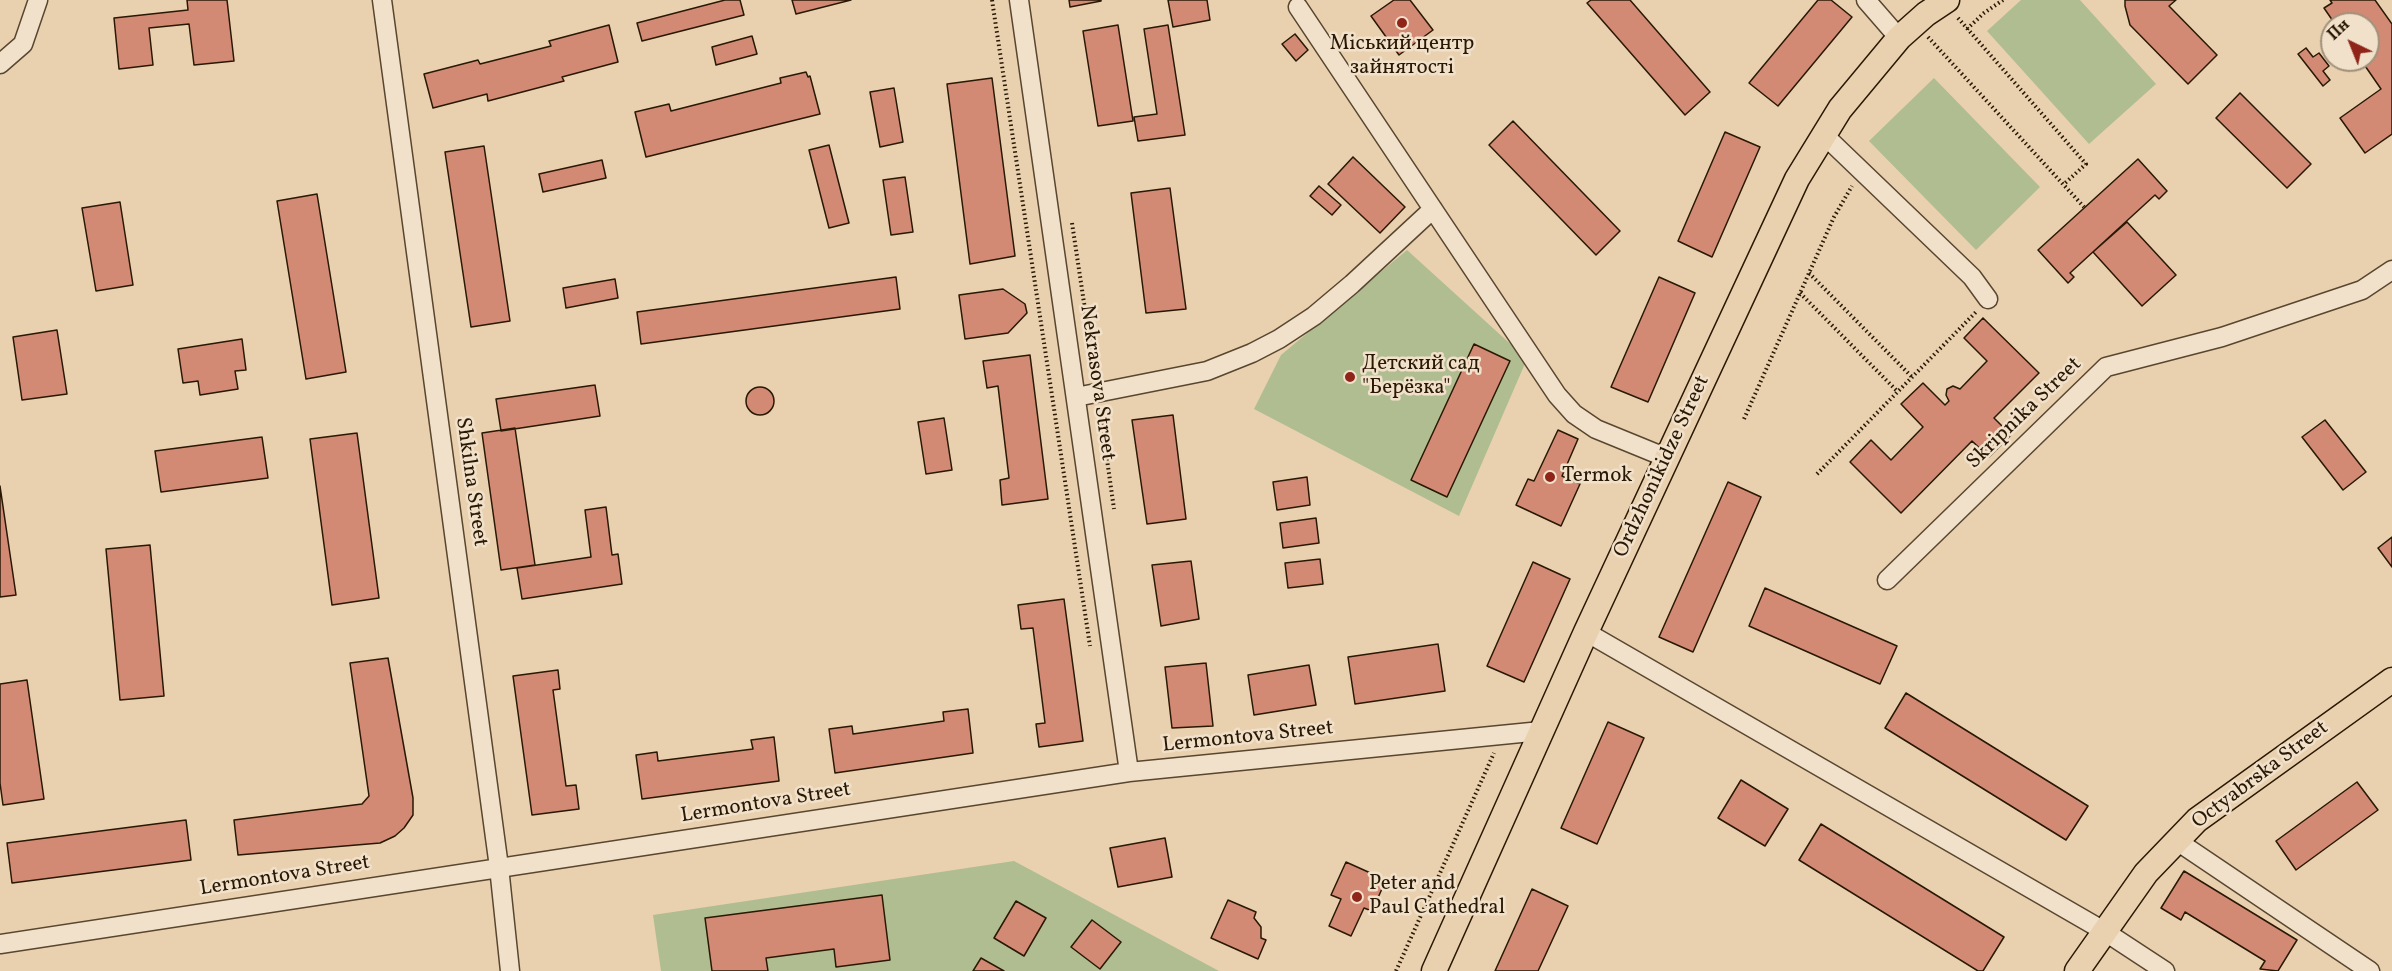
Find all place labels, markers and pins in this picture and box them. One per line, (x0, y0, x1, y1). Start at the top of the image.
marker: Міський центр зайнятості (1395, 16, 1409, 30)
place label: Міський центр зайнятості (1330, 32, 1474, 82)
place label: Детский сад "Берёзка" (1362, 352, 1480, 402)
marker: Детский сад "Берёзка" (1343, 370, 1357, 384)
place label: Termok (1562, 464, 1633, 490)
marker: Termok (1543, 470, 1557, 484)
place label: Peter and Paul Cathedral (1369, 872, 1505, 922)
marker: Peter and Paul Cathedral (1350, 890, 1364, 904)

